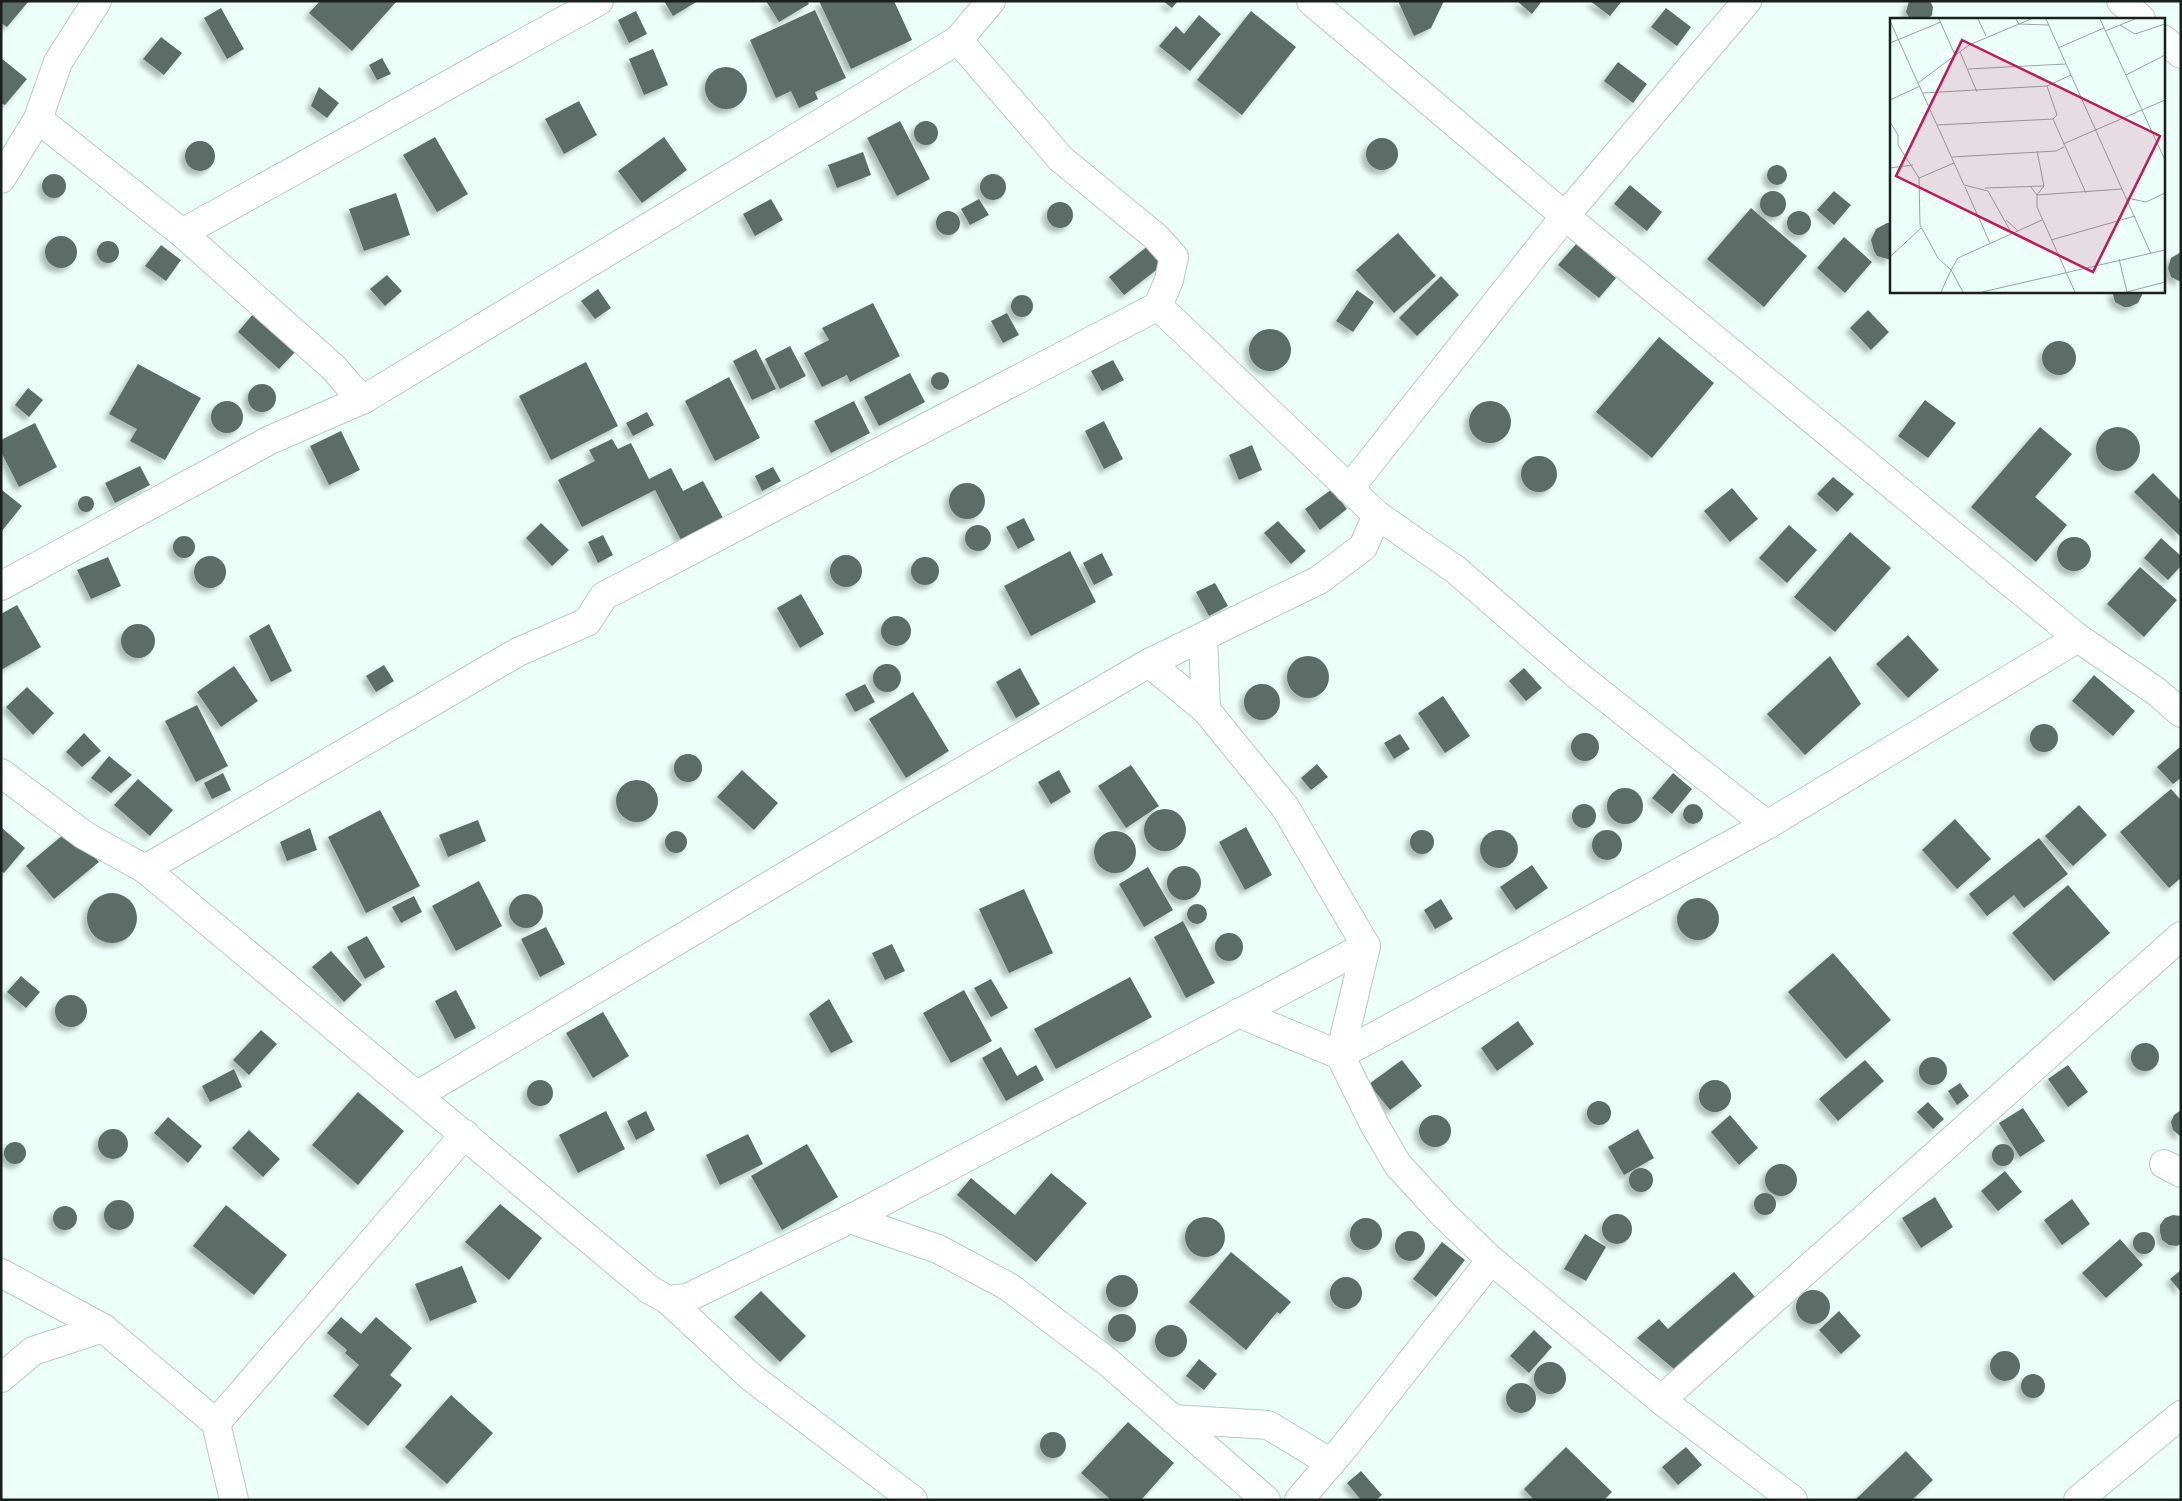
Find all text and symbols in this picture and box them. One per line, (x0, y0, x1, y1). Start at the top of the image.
inset map (1890, 18, 2164, 292)

